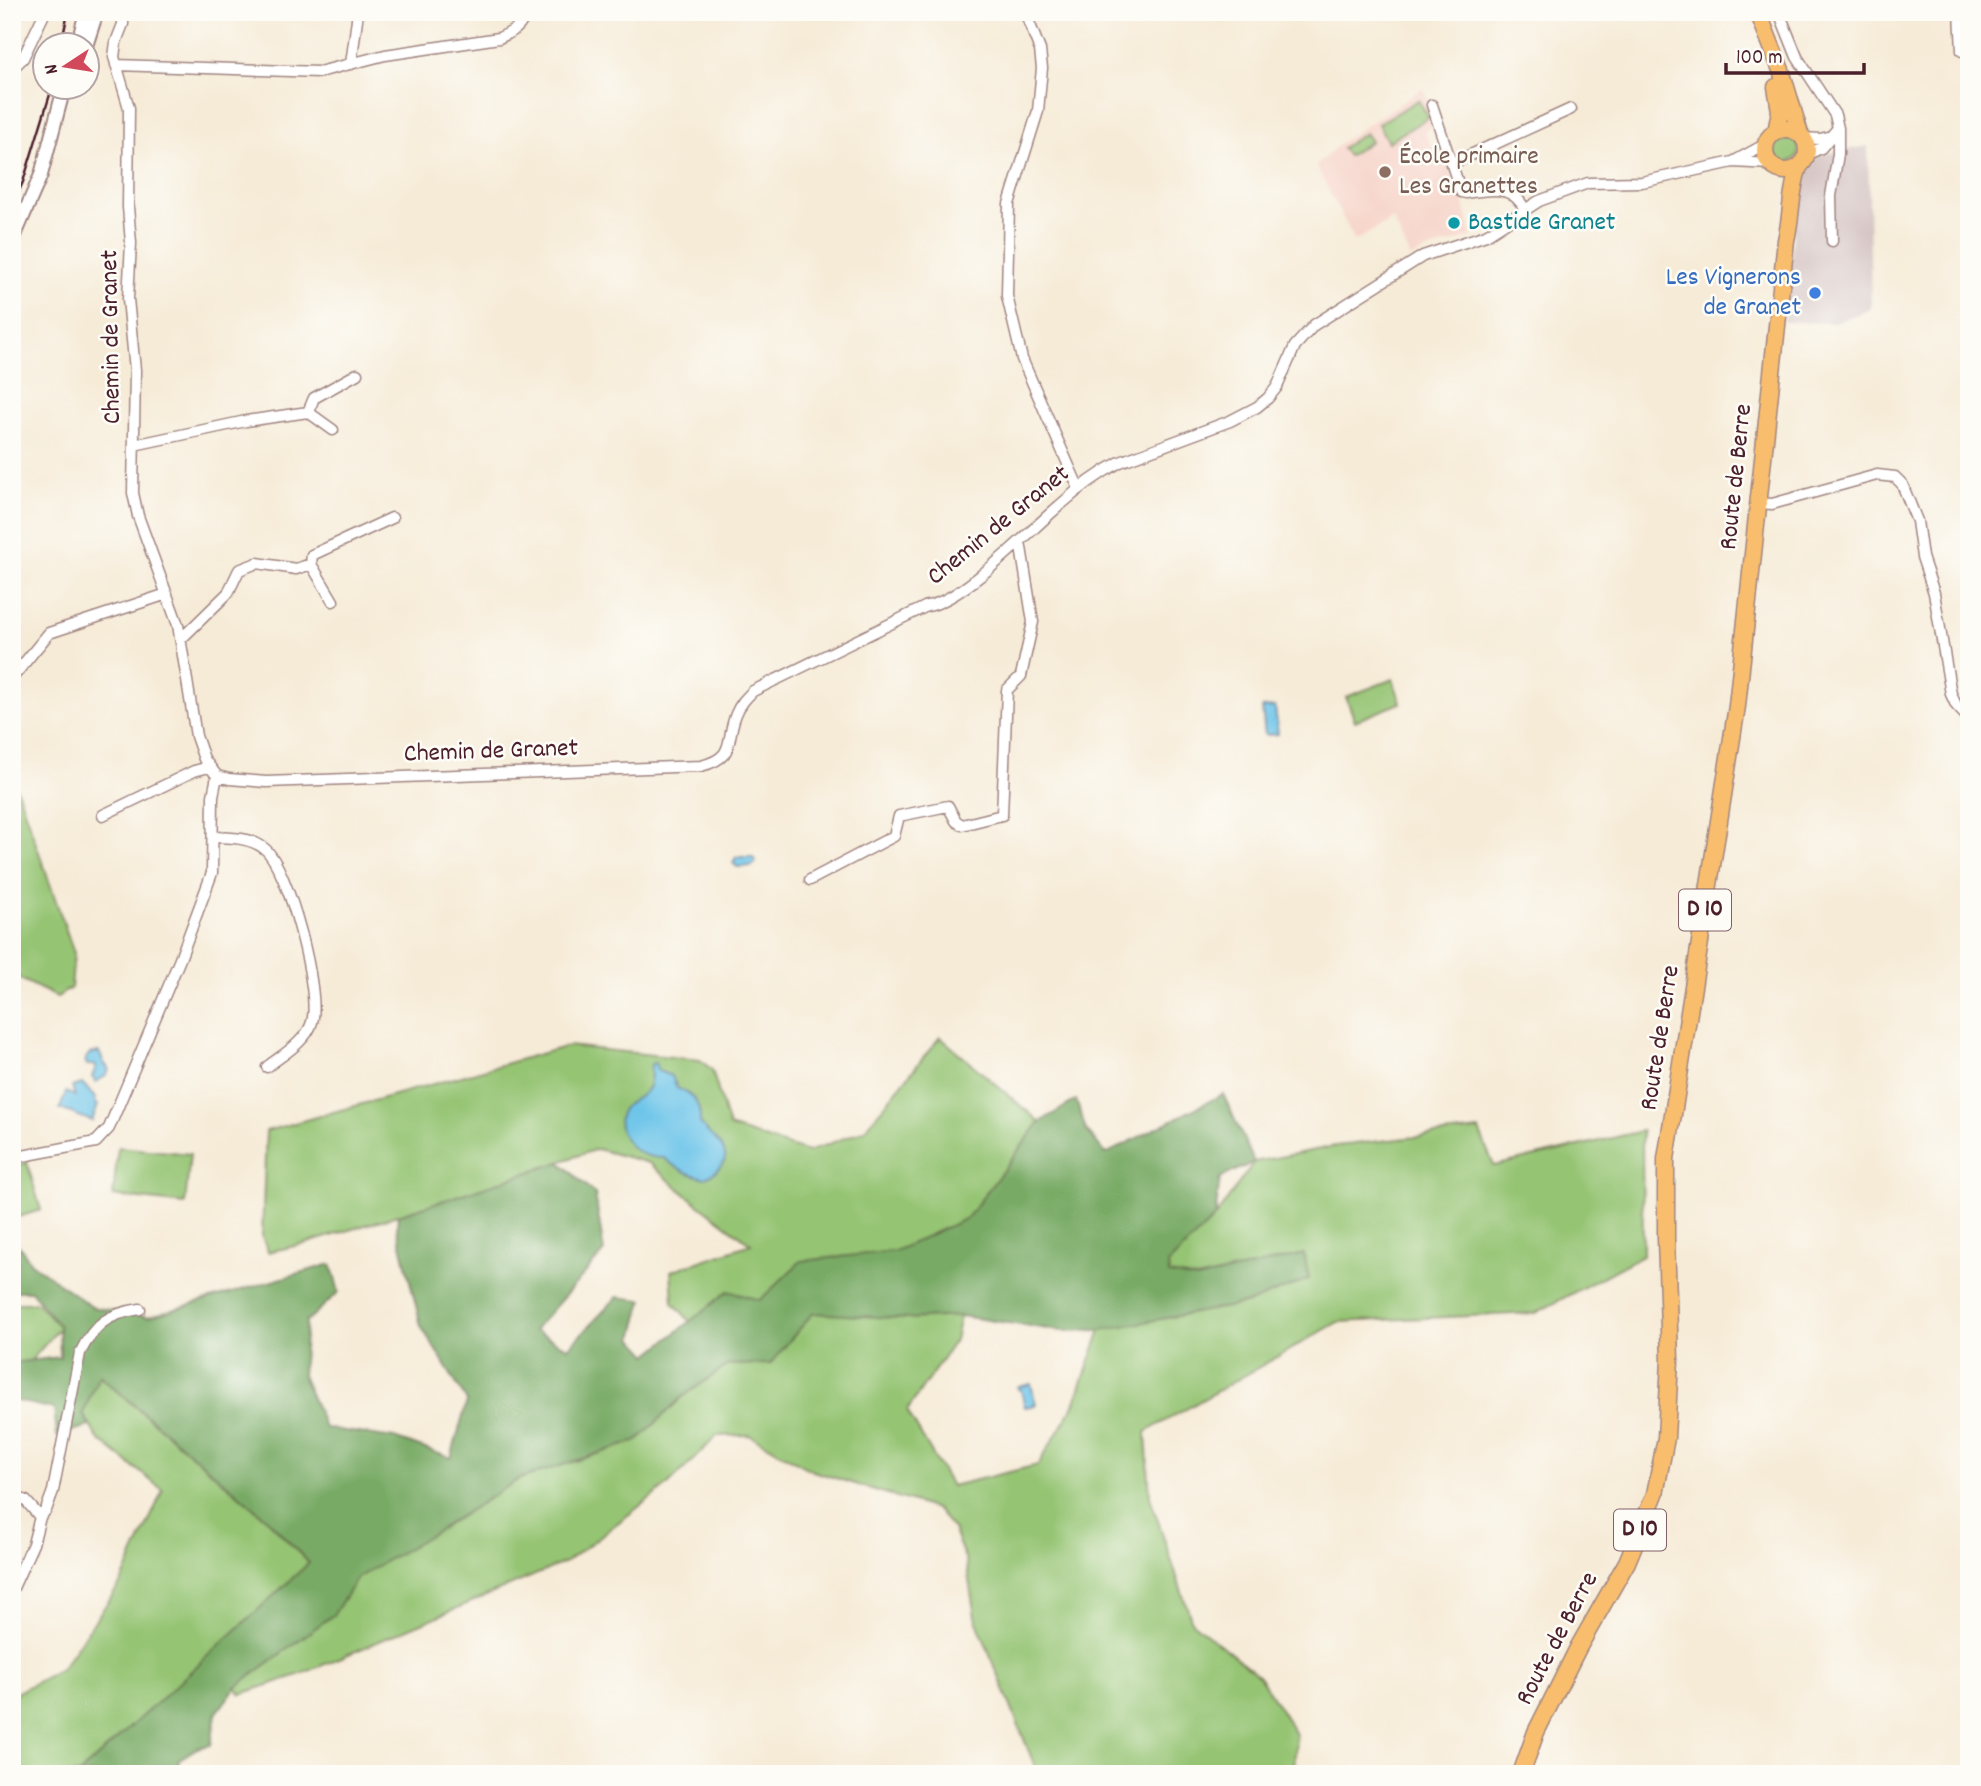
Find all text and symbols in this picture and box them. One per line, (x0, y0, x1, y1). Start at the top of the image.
north arrow (32, 32, 102, 102)
scale bar (1726, 32, 1864, 76)
text: 100 m (1736, 44, 1783, 74)
text: N (39, 61, 67, 76)
place label: École primaire Les Granettes (1399, 139, 1539, 206)
marker: École primaire Les Granettes (1377, 164, 1393, 180)
place label: Bastide Granet (1468, 205, 1616, 242)
marker: Bastide Granet (1446, 215, 1462, 231)
street label: Chemin de Granet (92, 249, 132, 425)
place label: Les Vignerons de Granet (1666, 260, 1801, 327)
marker: Les Vignerons de Granet (1807, 285, 1823, 301)
street label: Route de Berre (1711, 402, 1763, 552)
street label: Chemin de Granet (920, 456, 1079, 595)
street label: Chemin de Granet (403, 730, 579, 774)
road number: D 10 (1679, 890, 1731, 930)
street label: Route de Berre (1631, 963, 1691, 1113)
road number: D 10 (1614, 1510, 1666, 1550)
street label: Route de Berre (1507, 1566, 1609, 1712)

